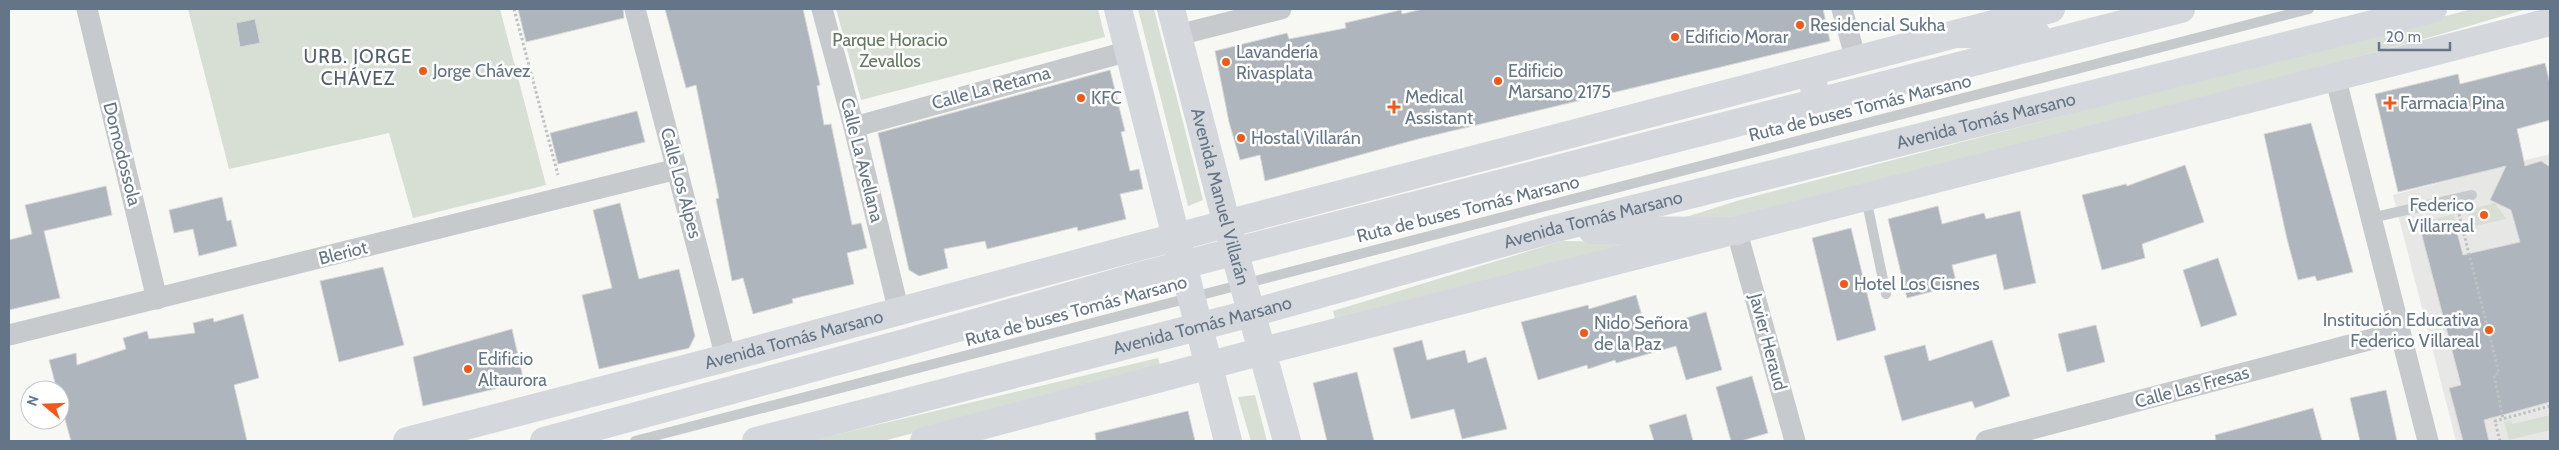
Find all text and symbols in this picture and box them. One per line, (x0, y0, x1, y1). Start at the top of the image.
place label: Residencial Sukha (1810, 14, 1946, 36)
marker: Residencial Sukha (1794, 19, 1806, 31)
scale bar (2379, 20, 2450, 52)
place label: Edificio Morar (1685, 26, 1789, 48)
text: 20 m (2386, 28, 2421, 46)
park label: Parque Horacio Zevallos (832, 29, 948, 72)
marker: Edificio Morar (1669, 31, 1681, 43)
place label: Lavandería Rivasplata (1236, 41, 1318, 84)
district label: URB. JORGE CHÁVEZ (303, 45, 413, 90)
marker: Lavandería Rivasplata (1220, 56, 1232, 68)
place label: Jorge Chávez (432, 60, 531, 82)
place label: Edificio Marsano 2175 (1508, 60, 1611, 103)
street label: Calle La Retama (929, 61, 1053, 114)
marker: Jorge Chávez (417, 65, 429, 77)
street label: Ruta de buses Tomás Marsano (1746, 70, 1974, 146)
marker: Edificio Marsano 2175 (1492, 75, 1504, 87)
place label: Medical Assistant (1405, 86, 1473, 129)
place label: KFC (1091, 87, 1122, 109)
street label: Avenida Tomás Marsano (1894, 88, 2078, 154)
marker: KFC (1075, 92, 1087, 104)
place label: Farmacia Pina (2400, 92, 2505, 114)
street label: Calle La Avellana (836, 96, 888, 225)
marker: Farmacia Pina (2384, 97, 2396, 109)
street label: Domodossola (98, 100, 146, 209)
marker: Medical Assistant (1387, 100, 1401, 114)
street label: Avenida Manuel Villarán (1186, 106, 1254, 288)
street label: Calle Los Alpes (656, 125, 706, 241)
place label: Hostal Villarán (1251, 127, 1361, 149)
marker: Hostal Villarán (1235, 132, 1247, 144)
street label: Ruta de buses Tomás Marsano (1354, 171, 1582, 247)
street label: Avenida Tomás Marsano (1501, 186, 1685, 253)
place label: Federico Villarreal (2408, 194, 2475, 237)
marker: Federico Villarreal (2478, 209, 2490, 221)
street label: Bleriot (316, 236, 370, 270)
street label: Ruta de buses Tomás Marsano (963, 271, 1189, 351)
place label: Hotel Los Cisnes (1854, 273, 1980, 295)
marker: Hotel Los Cisnes (1838, 278, 1850, 290)
street label: Javier Heraud (1744, 290, 1792, 393)
street label: Avenida Tomás Marsano (1111, 291, 1294, 359)
street label: Avenida Tomás Marsano (702, 305, 886, 374)
place label: Institución Educativa Federico Villareal (2323, 309, 2480, 352)
place label: Nido Señora de la Paz (1594, 312, 1689, 355)
marker: Institución Educativa Federico Villareal (2483, 324, 2495, 336)
marker: Nido Señora de la Paz (1578, 327, 1590, 339)
place label: Edificio Altaurora (478, 348, 547, 391)
street label: Calle Las Fresas (2132, 361, 2252, 413)
marker: Edificio Altaurora (462, 363, 474, 375)
north arrow (20, 380, 70, 430)
text: N (23, 393, 43, 408)

